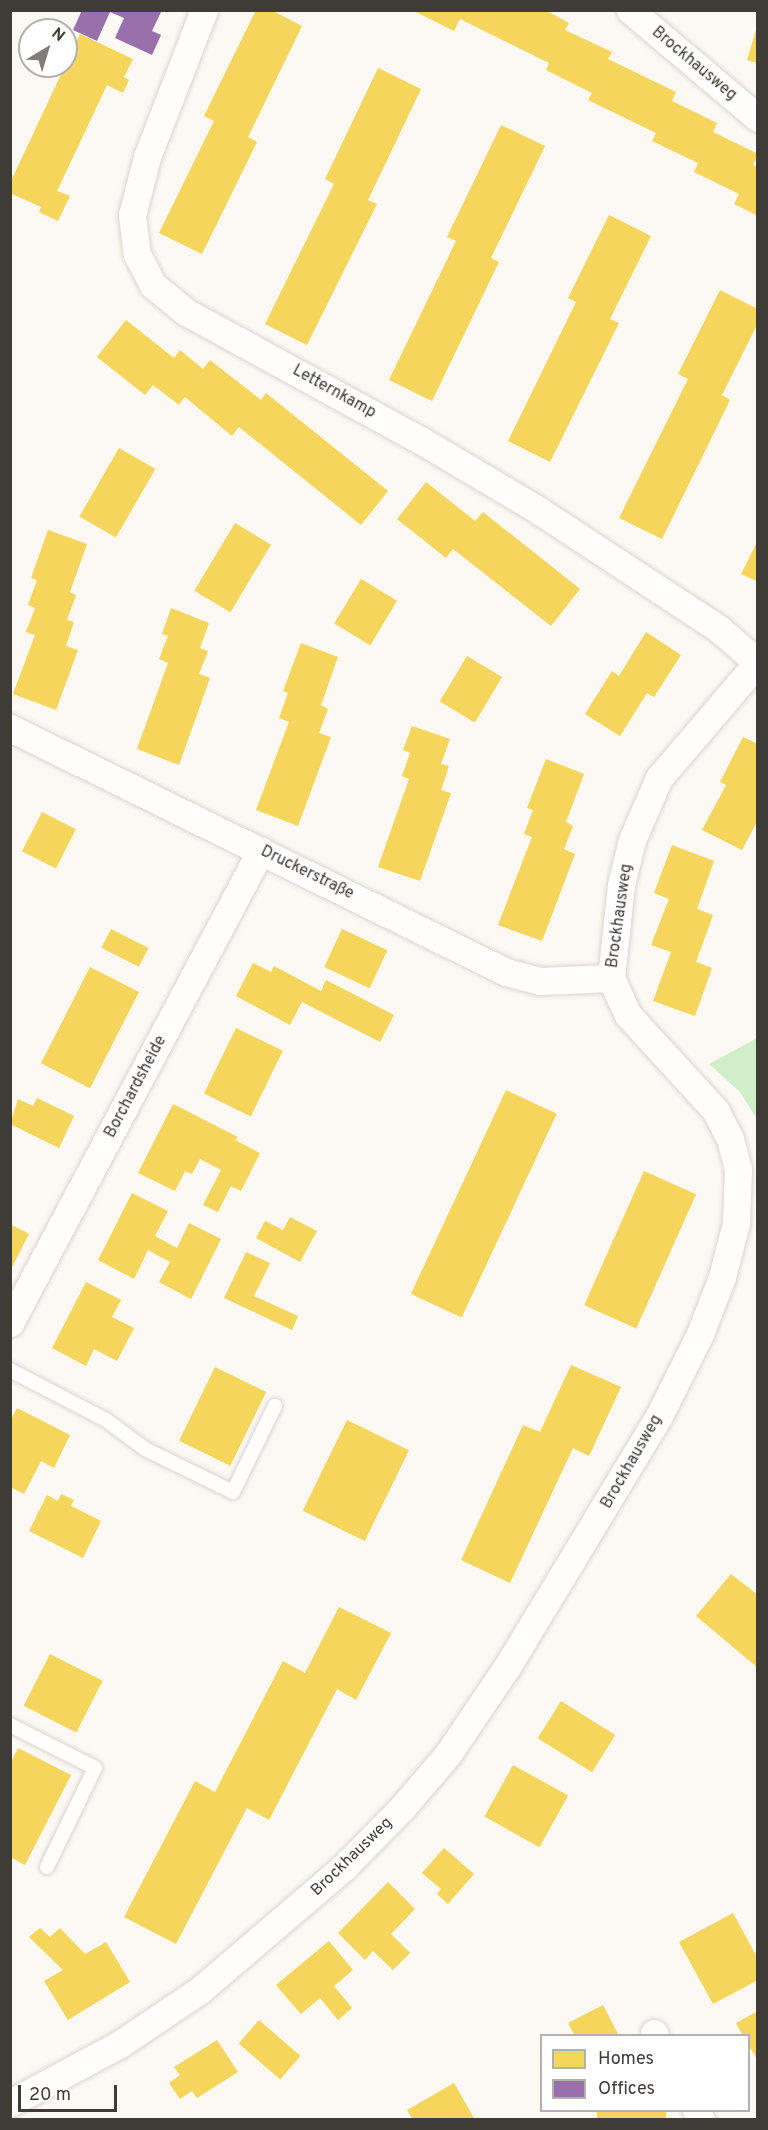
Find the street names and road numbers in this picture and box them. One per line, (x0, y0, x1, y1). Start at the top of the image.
street label: Brockhausweg (648, 23, 740, 105)
street label: Letternkamp (289, 361, 379, 423)
street label: Druckerstraße (257, 842, 357, 904)
street label: Brockhausweg (603, 863, 637, 969)
street label: Borchardsheide (101, 1033, 171, 1141)
street label: Brockhausweg (597, 1412, 667, 1512)
street label: Brockhausweg (308, 1814, 396, 1900)

